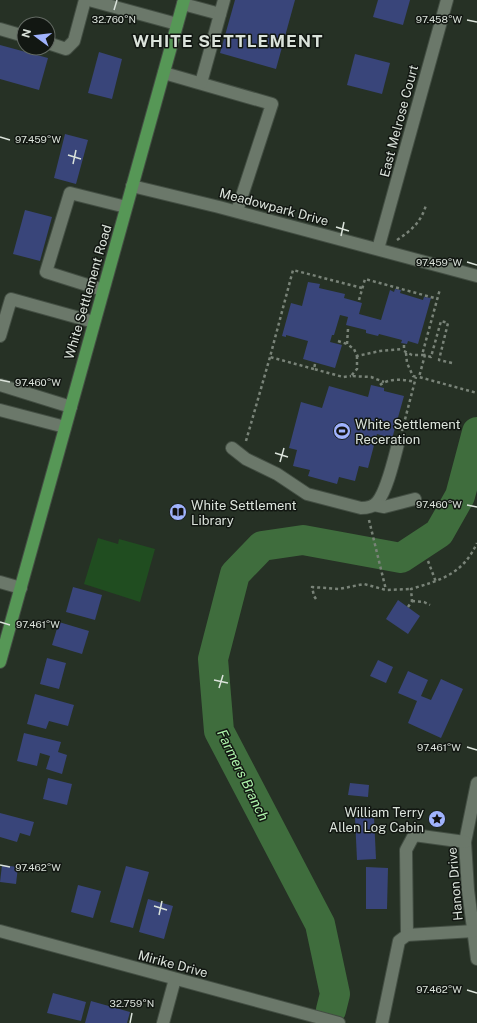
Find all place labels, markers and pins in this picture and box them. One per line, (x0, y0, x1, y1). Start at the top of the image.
place label: White Settlement Receration (355, 417, 461, 447)
sports icon: White Settlement Receration (332, 421, 352, 441)
place label: White Settlement Library (191, 498, 297, 528)
library icon: White Settlement Library (168, 502, 188, 522)
place label: William Terry Allen Log Cabin (329, 805, 424, 835)
place icon: William Terry Allen Log Cabin (427, 809, 447, 829)

